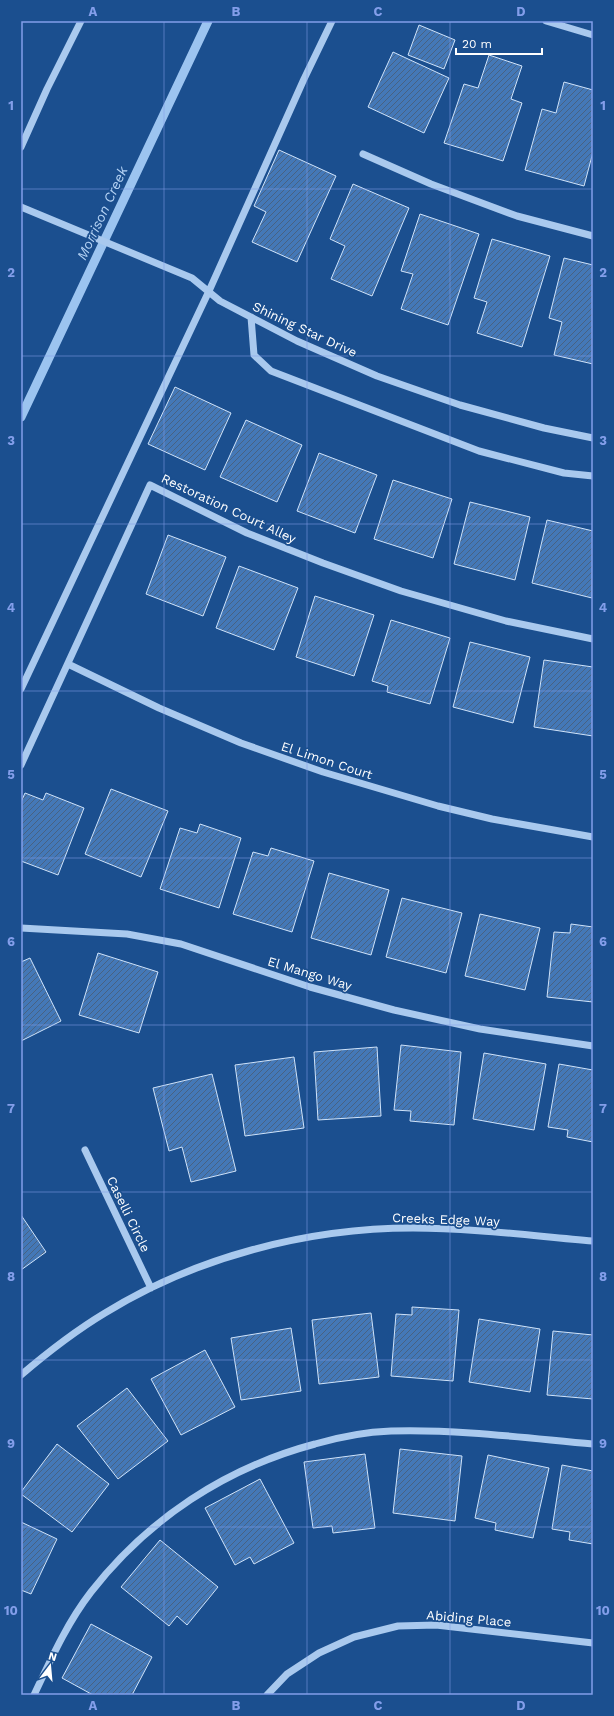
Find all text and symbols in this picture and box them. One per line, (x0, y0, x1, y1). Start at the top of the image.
text: A (89, 4, 98, 19)
text: B (232, 4, 241, 19)
text: C (374, 4, 383, 19)
text: D (516, 4, 526, 19)
scale bar (456, 30, 542, 56)
text: 20 m (462, 37, 492, 51)
text: 1 (8, 98, 14, 113)
text: 1 (600, 98, 606, 113)
water label: Morrison Creek (73, 163, 131, 262)
text: 2 (7, 265, 15, 280)
text: 2 (599, 265, 607, 280)
street label: Shining Star Drive (250, 299, 359, 360)
text: 3 (7, 433, 15, 448)
text: 3 (599, 433, 607, 448)
street label: Restoration Court Alley (159, 471, 299, 546)
text: 4 (7, 600, 16, 615)
text: 4 (599, 600, 608, 615)
street label: El Limon Court (279, 739, 375, 782)
text: 5 (7, 767, 15, 782)
text: 5 (599, 767, 607, 782)
text: 6 (7, 934, 15, 949)
text: 6 (599, 934, 607, 949)
street label: El Mango Way (266, 954, 354, 993)
text: 7 (7, 1101, 15, 1116)
text: 7 (599, 1101, 607, 1116)
street label: Caselli Circle (104, 1174, 153, 1255)
street label: Creeks Edge Way (392, 1210, 500, 1229)
text: 8 (7, 1269, 15, 1284)
text: 8 (599, 1269, 607, 1284)
text: 9 (7, 1436, 15, 1451)
text: 9 (599, 1436, 607, 1451)
text: 10 (4, 1603, 18, 1618)
text: 10 (596, 1603, 610, 1618)
street label: Abiding Place (426, 1607, 512, 1630)
north arrow (30, 1646, 70, 1686)
text: N (47, 1649, 58, 1664)
text: A (89, 1698, 98, 1713)
text: B (232, 1698, 241, 1713)
text: C (374, 1698, 383, 1713)
text: D (516, 1698, 526, 1713)

